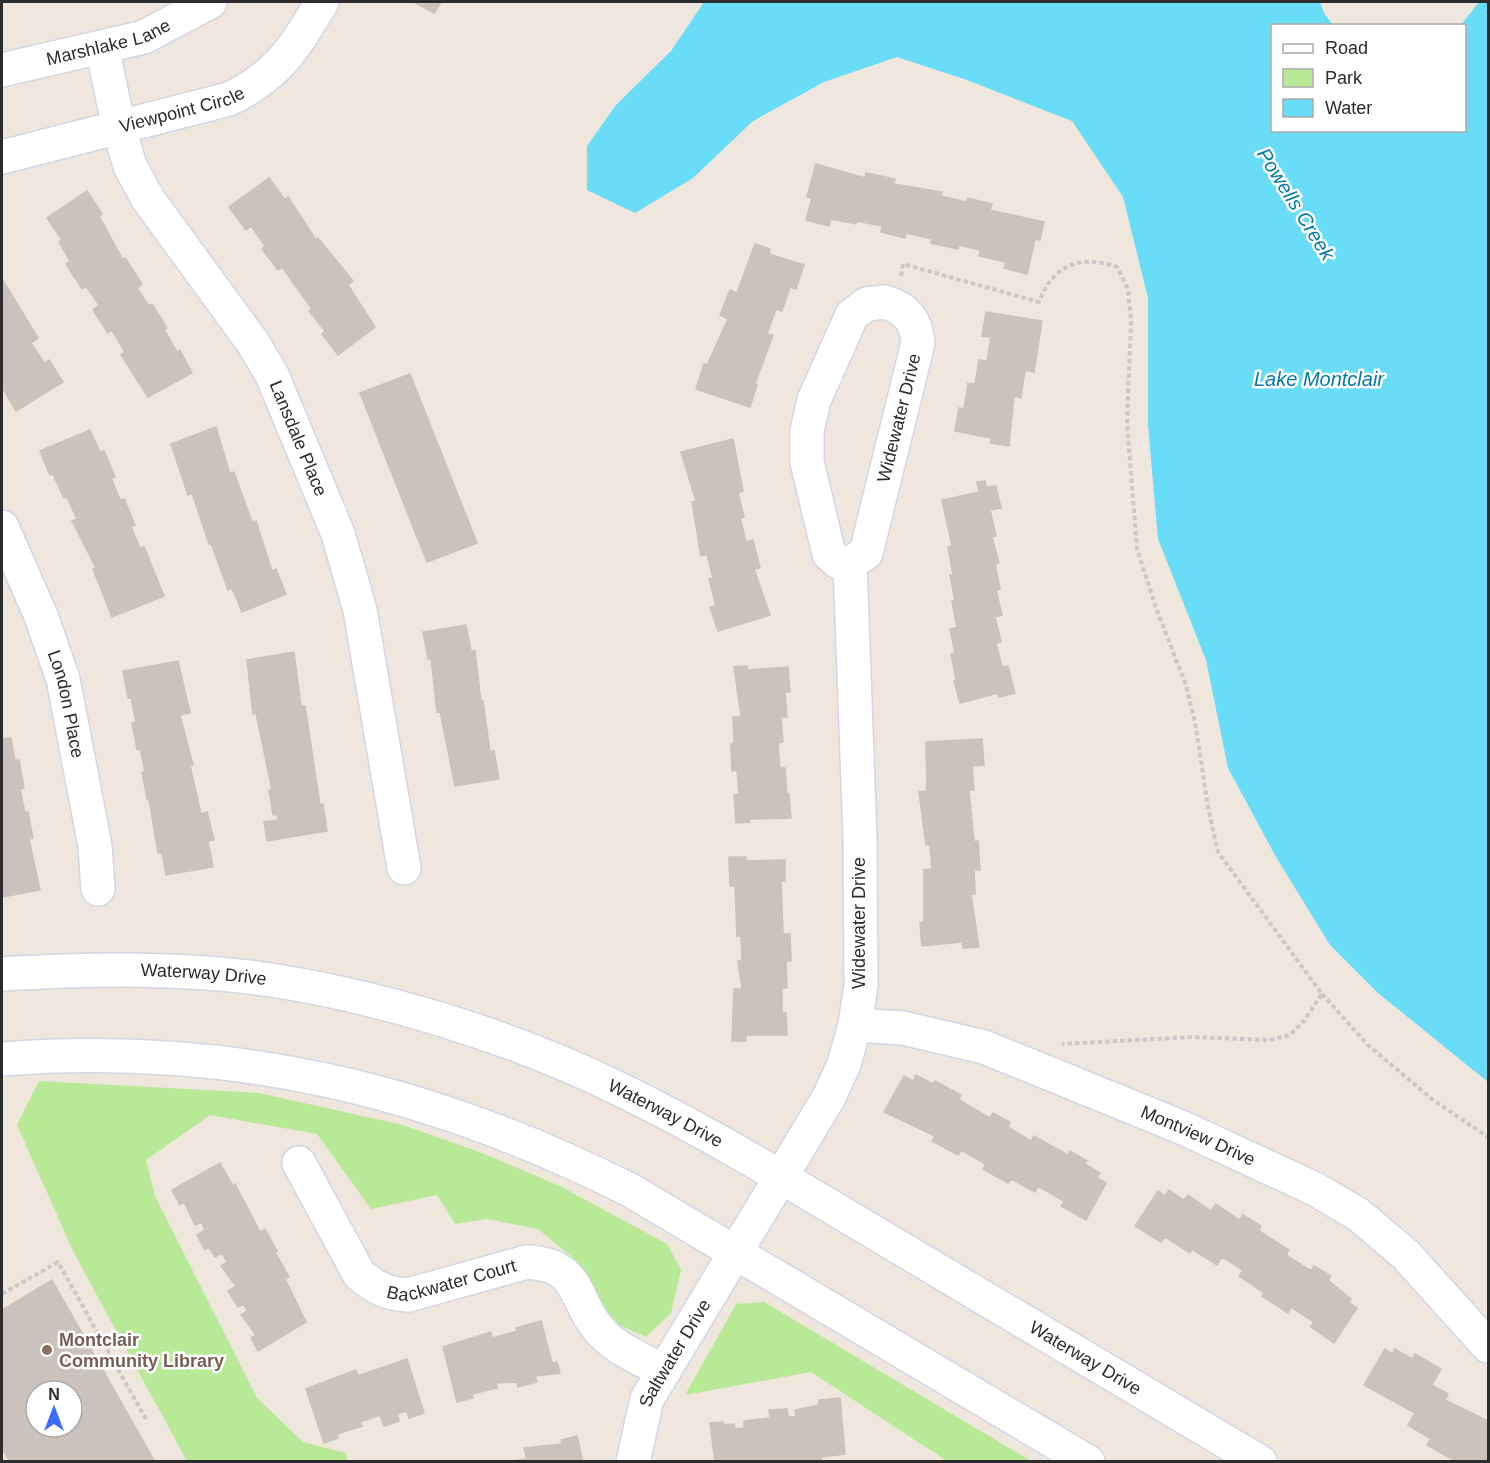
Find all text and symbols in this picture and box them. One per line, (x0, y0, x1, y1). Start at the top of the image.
street label: Marshlake Lane (44, 15, 174, 69)
legend (1271, 24, 1466, 132)
text: Road (1325, 38, 1368, 58)
text: Park (1325, 68, 1363, 88)
street label: Viewpoint Circle (117, 83, 248, 137)
text: Water (1325, 98, 1372, 118)
water label: Powells Creek (1253, 144, 1340, 265)
street label: Widewater Drive (873, 352, 925, 484)
water label: Lake Montclair (1254, 368, 1385, 390)
street label: Lansdale Place (265, 378, 331, 499)
street label: London Place (44, 647, 88, 760)
street label: Widewater Drive (849, 857, 869, 989)
street label: Waterway Drive (140, 960, 268, 989)
street label: Waterway Drive (605, 1075, 726, 1152)
street label: Montview Drive (1138, 1102, 1258, 1170)
street label: Backwater Court (385, 1255, 518, 1305)
street label: Saltwater Drive (636, 1296, 715, 1409)
street label: Waterway Drive (1026, 1317, 1145, 1399)
place label: Montclair Community Library (59, 1330, 224, 1371)
marker: Montclair Community Library (40, 1343, 54, 1357)
north arrow (24, 1379, 84, 1439)
text: N (48, 1386, 60, 1403)

